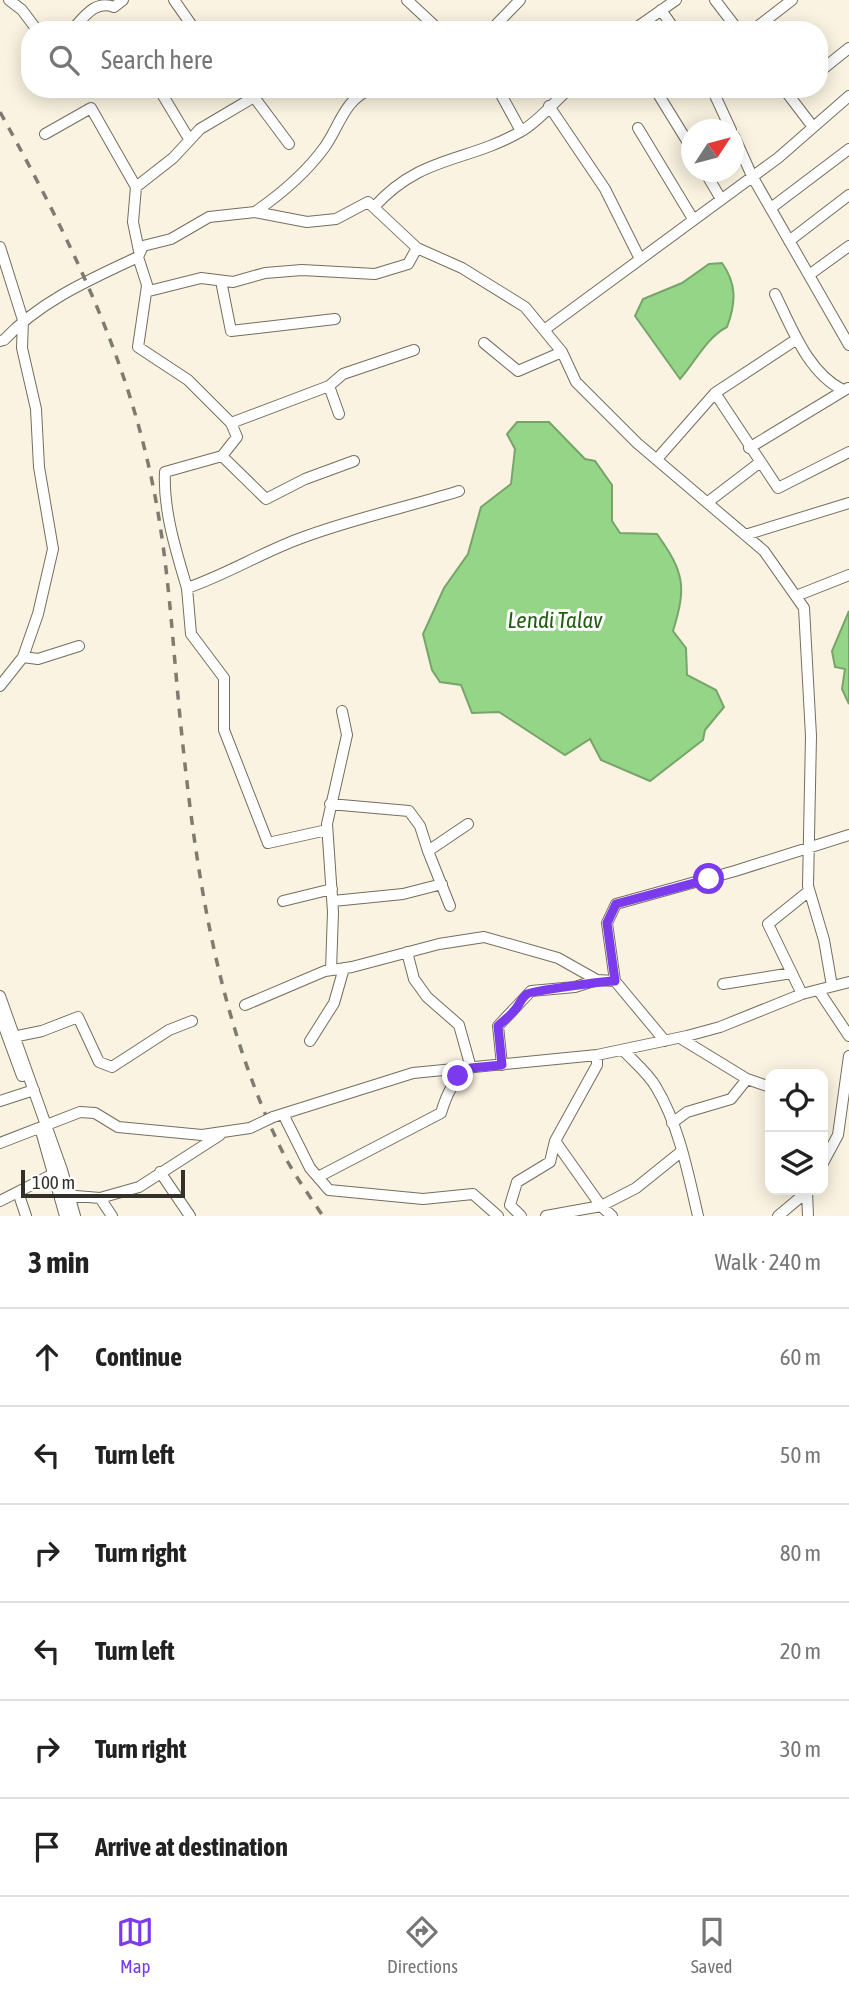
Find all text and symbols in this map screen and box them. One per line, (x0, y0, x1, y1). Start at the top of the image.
search box (21, 21, 828, 98)
icon: search (45, 41, 83, 79)
text: Search here (101, 45, 213, 75)
north arrow (681, 119, 744, 182)
water label: Lendi Talav (507, 607, 603, 633)
route start (693, 863, 724, 894)
route end (442, 1060, 473, 1091)
map controls (765, 1069, 828, 1195)
button: locate (765, 1069, 828, 1132)
button: layers (765, 1132, 828, 1195)
scale bar (21, 1167, 186, 1199)
text: 100 m (32, 1171, 75, 1193)
text: 3 min (28, 1245, 89, 1279)
text: Walk · 240 m (715, 1249, 821, 1275)
icon: ahead (28, 1338, 66, 1376)
text: Continue (95, 1342, 182, 1372)
text: 60 m (780, 1344, 821, 1370)
icon: left (28, 1436, 66, 1474)
text: Turn left (95, 1440, 175, 1470)
text: 50 m (780, 1442, 821, 1468)
icon: right (28, 1534, 66, 1572)
text: Turn right (95, 1538, 186, 1568)
text: 80 m (780, 1540, 821, 1566)
icon: left (28, 1632, 66, 1670)
text: Turn left (95, 1636, 175, 1666)
text: 20 m (780, 1638, 821, 1664)
icon: right (28, 1730, 66, 1768)
text: Turn right (95, 1734, 186, 1764)
text: 30 m (780, 1736, 821, 1762)
icon: arrive (28, 1828, 66, 1866)
text: Arrive at destination (95, 1832, 288, 1862)
tab: Map (116, 1913, 154, 1977)
tab: Directions (387, 1913, 458, 1977)
tab: Saved (691, 1913, 733, 1977)

